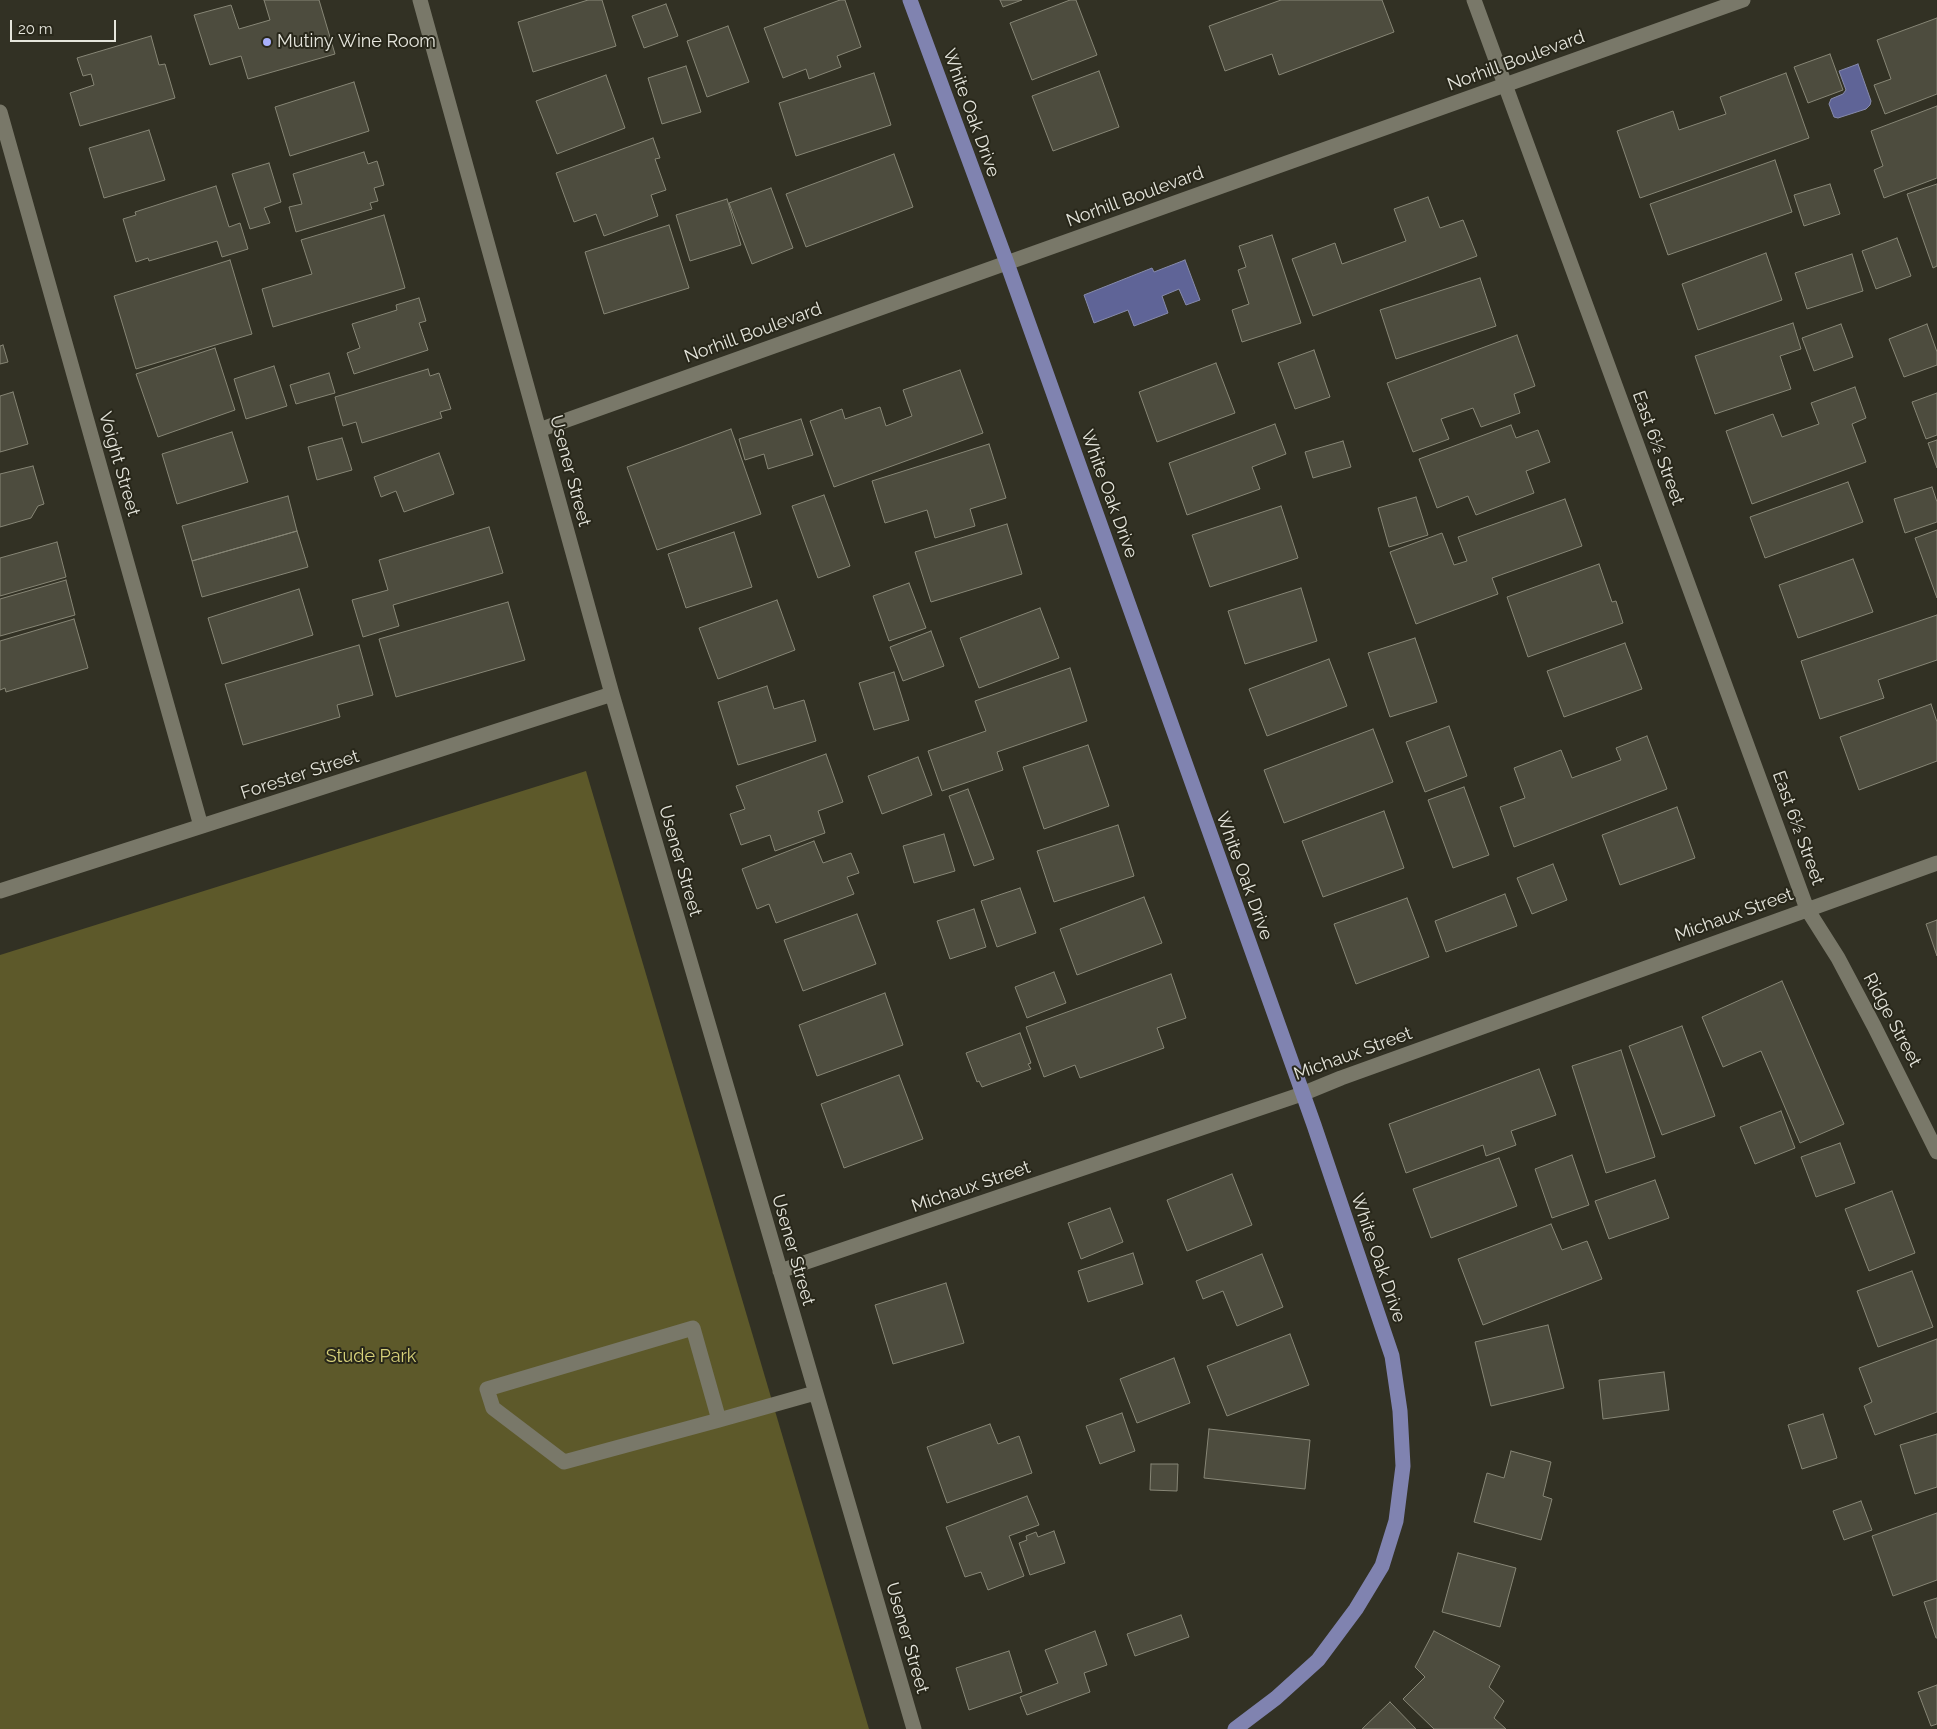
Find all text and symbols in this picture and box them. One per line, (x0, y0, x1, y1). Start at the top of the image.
scale bar (12, 10, 119, 42)
text: 20 m (18, 20, 53, 38)
street label: Norhill Boulevard (1444, 26, 1588, 96)
place label: Mutiny Wine Room (277, 31, 436, 53)
marker: Mutiny Wine Room (261, 36, 273, 48)
street label: White Oak Drive (938, 46, 1004, 180)
street label: Norhill Boulevard (1063, 162, 1207, 232)
street label: Norhill Boulevard (681, 298, 825, 368)
street label: East 6½ Street (1627, 388, 1689, 508)
street label: Voight Street (94, 409, 144, 519)
street label: Usener Street (545, 413, 595, 529)
street label: White Oak Drive (1076, 427, 1142, 561)
street label: Forester Street (238, 746, 362, 804)
street label: East 6½ Street (1767, 768, 1829, 888)
street label: Usener Street (654, 803, 706, 919)
street label: White Oak Drive (1211, 809, 1277, 943)
street label: Michaux Street (1672, 884, 1796, 946)
street label: Ridge Street (1858, 969, 1926, 1071)
street label: Michaux Street (1291, 1023, 1415, 1085)
street label: Michaux Street (909, 1157, 1033, 1217)
street label: White Oak Drive (1346, 1191, 1410, 1325)
street label: Usener Street (767, 1192, 819, 1308)
park label: Stude Park (326, 1346, 416, 1368)
street label: Usener Street (881, 1580, 933, 1696)

